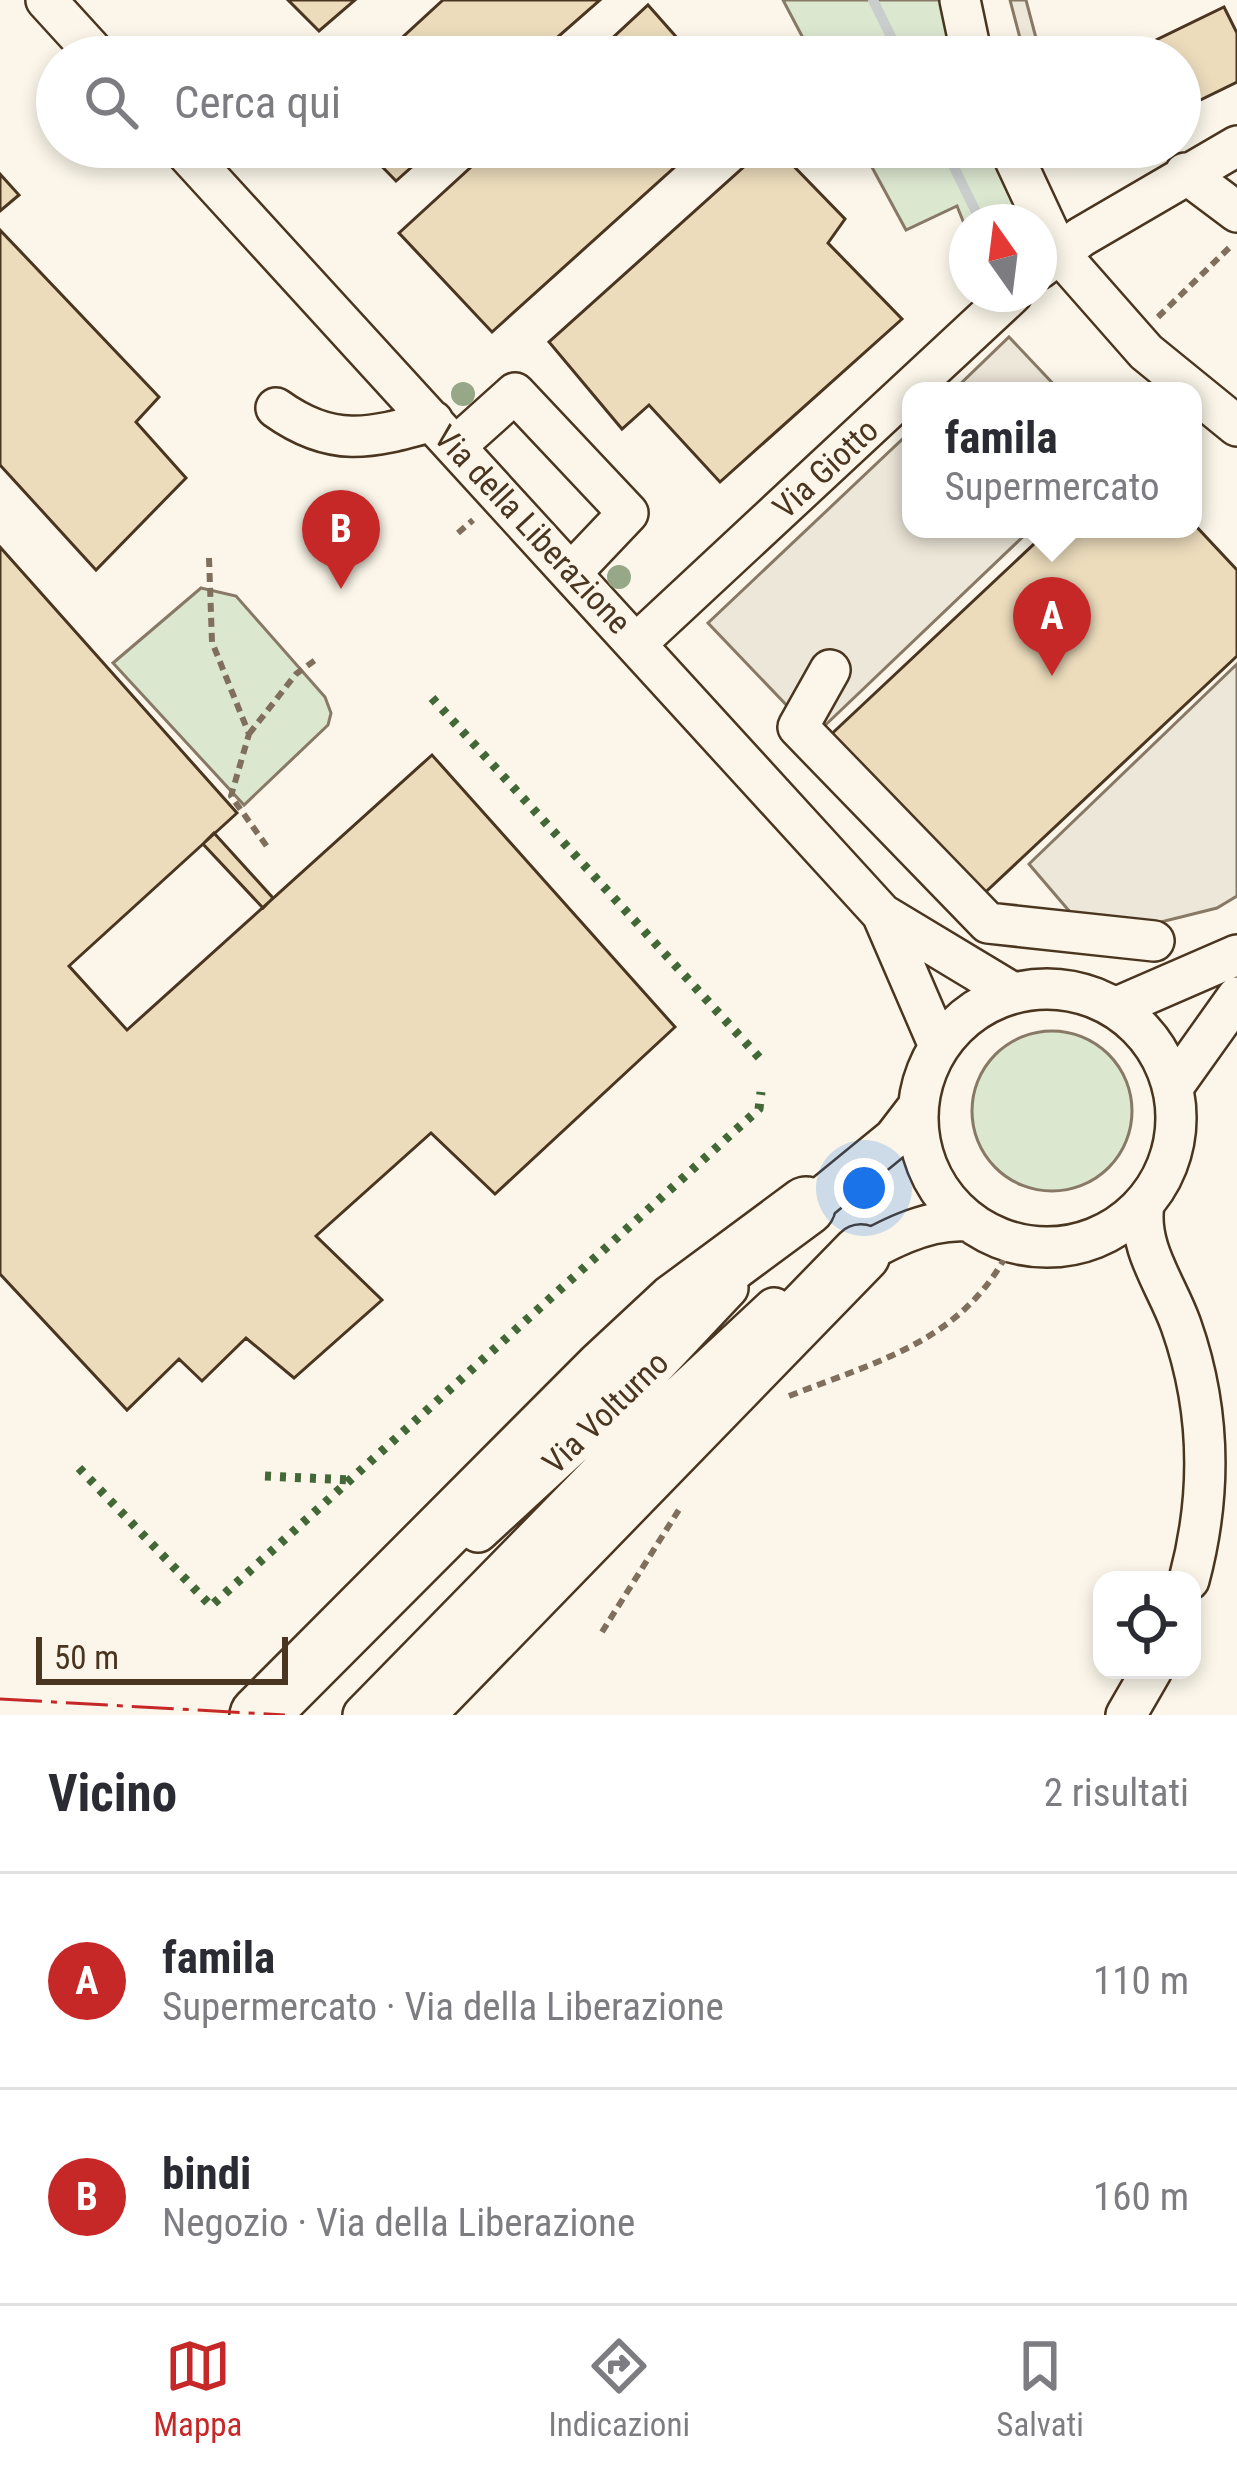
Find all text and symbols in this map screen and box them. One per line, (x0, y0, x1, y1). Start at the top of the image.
search box (36, 36, 1201, 168)
icon: search (78, 69, 144, 135)
text: Cerca qui (174, 76, 341, 129)
north arrow (949, 204, 1057, 312)
popup (902, 382, 1202, 538)
street label: Via Giotto (765, 410, 886, 527)
text: famila (944, 411, 1058, 464)
street label: Via della Liberazione (426, 417, 639, 641)
text: Supermercato (944, 464, 1160, 510)
pin: B (302, 490, 380, 589)
pin: A (1013, 577, 1091, 676)
your location (834, 1158, 894, 1218)
street label: Via Volturno (534, 1343, 676, 1482)
map controls (1093, 1571, 1201, 1679)
button: locate (1093, 1571, 1201, 1679)
scale bar (36, 1631, 288, 1684)
text: 50 m (54, 1638, 119, 1677)
text: Vicino (48, 1764, 177, 1823)
text: 2 risultati (1044, 1770, 1189, 1816)
text: famila (162, 1931, 275, 1984)
text: A (75, 1958, 99, 2004)
text: 110 m (1093, 1958, 1189, 2004)
text: Supermercato · Via della Liberazione (162, 1984, 724, 2030)
text: bindi (162, 2147, 251, 2200)
text: B (76, 2174, 98, 2220)
text: 160 m (1093, 2174, 1189, 2220)
text: Negozio · Via della Liberazione (162, 2200, 635, 2246)
tab: Mappa (153, 2333, 242, 2444)
tab: Indicazioni (549, 2333, 690, 2444)
tab: Salvati (996, 2333, 1084, 2444)

